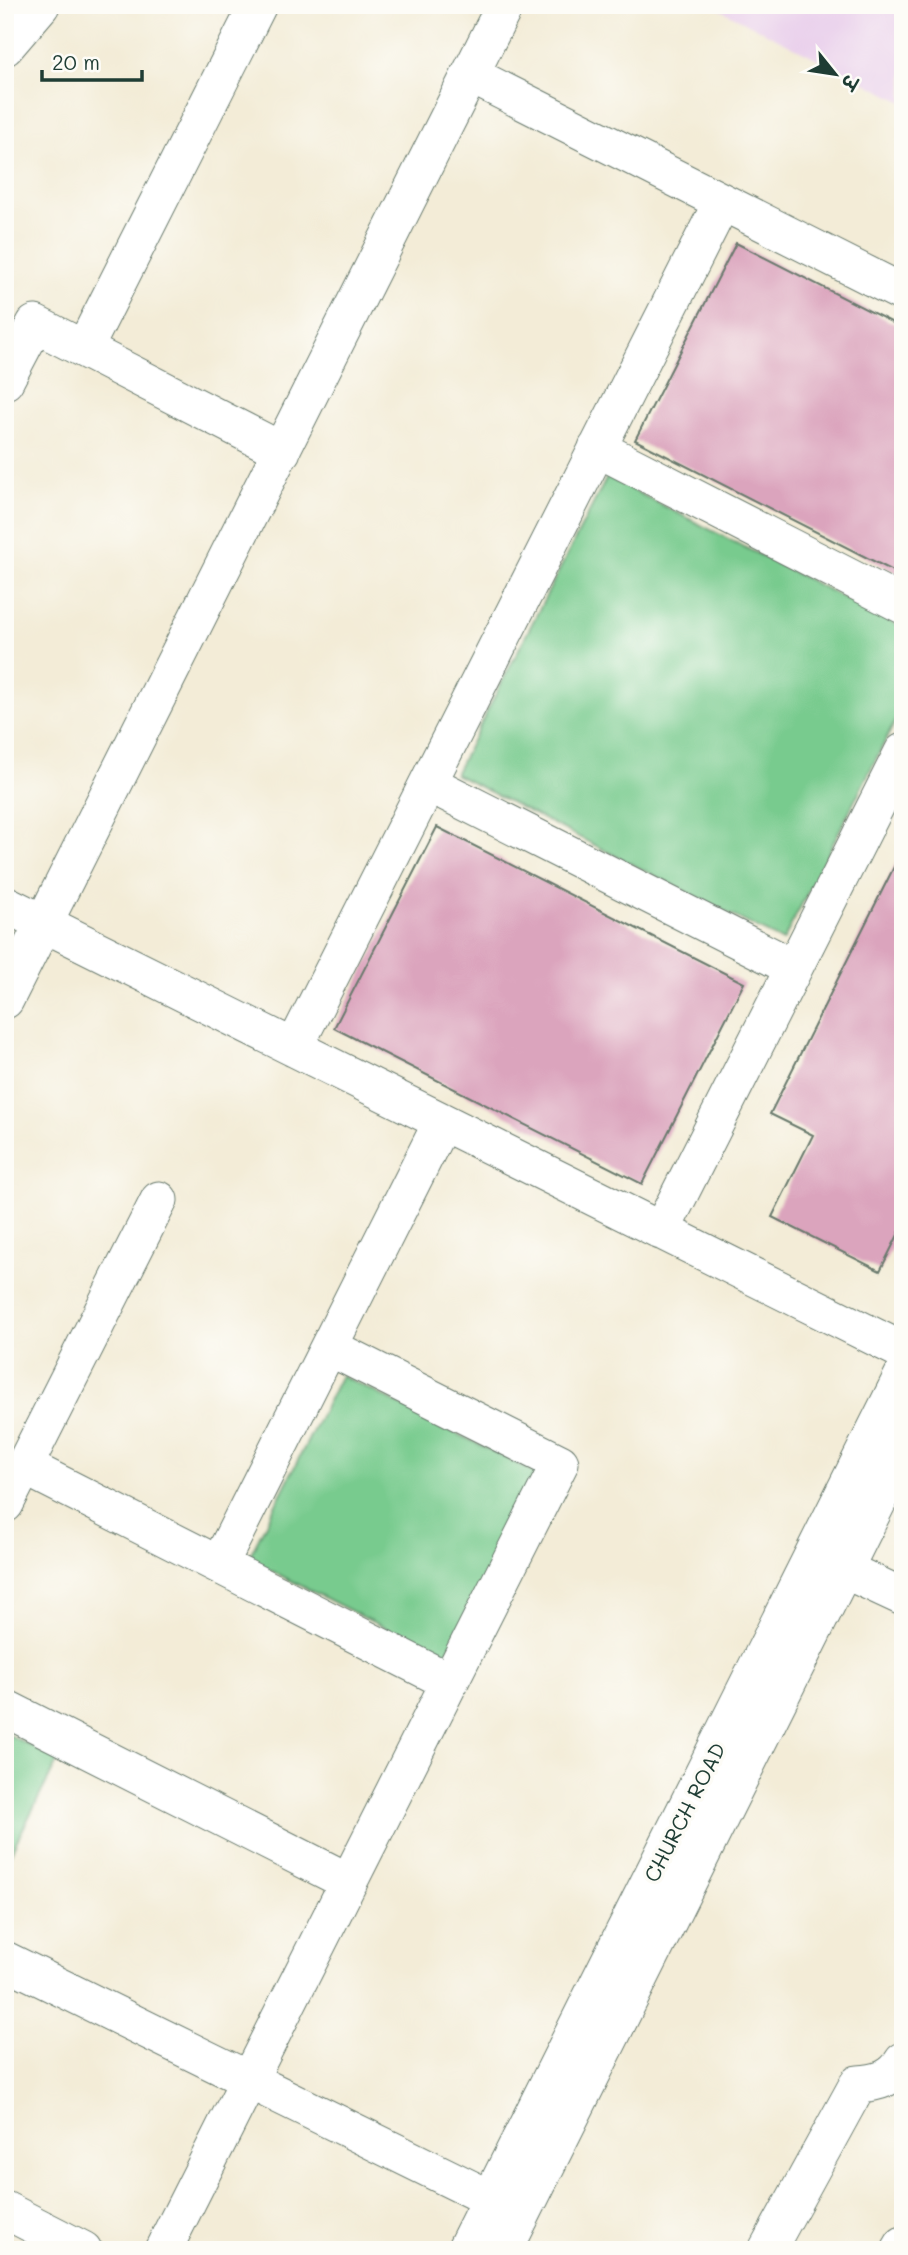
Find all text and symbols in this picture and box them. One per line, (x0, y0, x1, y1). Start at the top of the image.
scale bar (42, 38, 142, 82)
north arrow (800, 38, 870, 108)
text: 20 m (52, 48, 100, 75)
text: उ (835, 69, 865, 97)
street label: CHURCH ROAD (637, 1738, 731, 1886)

